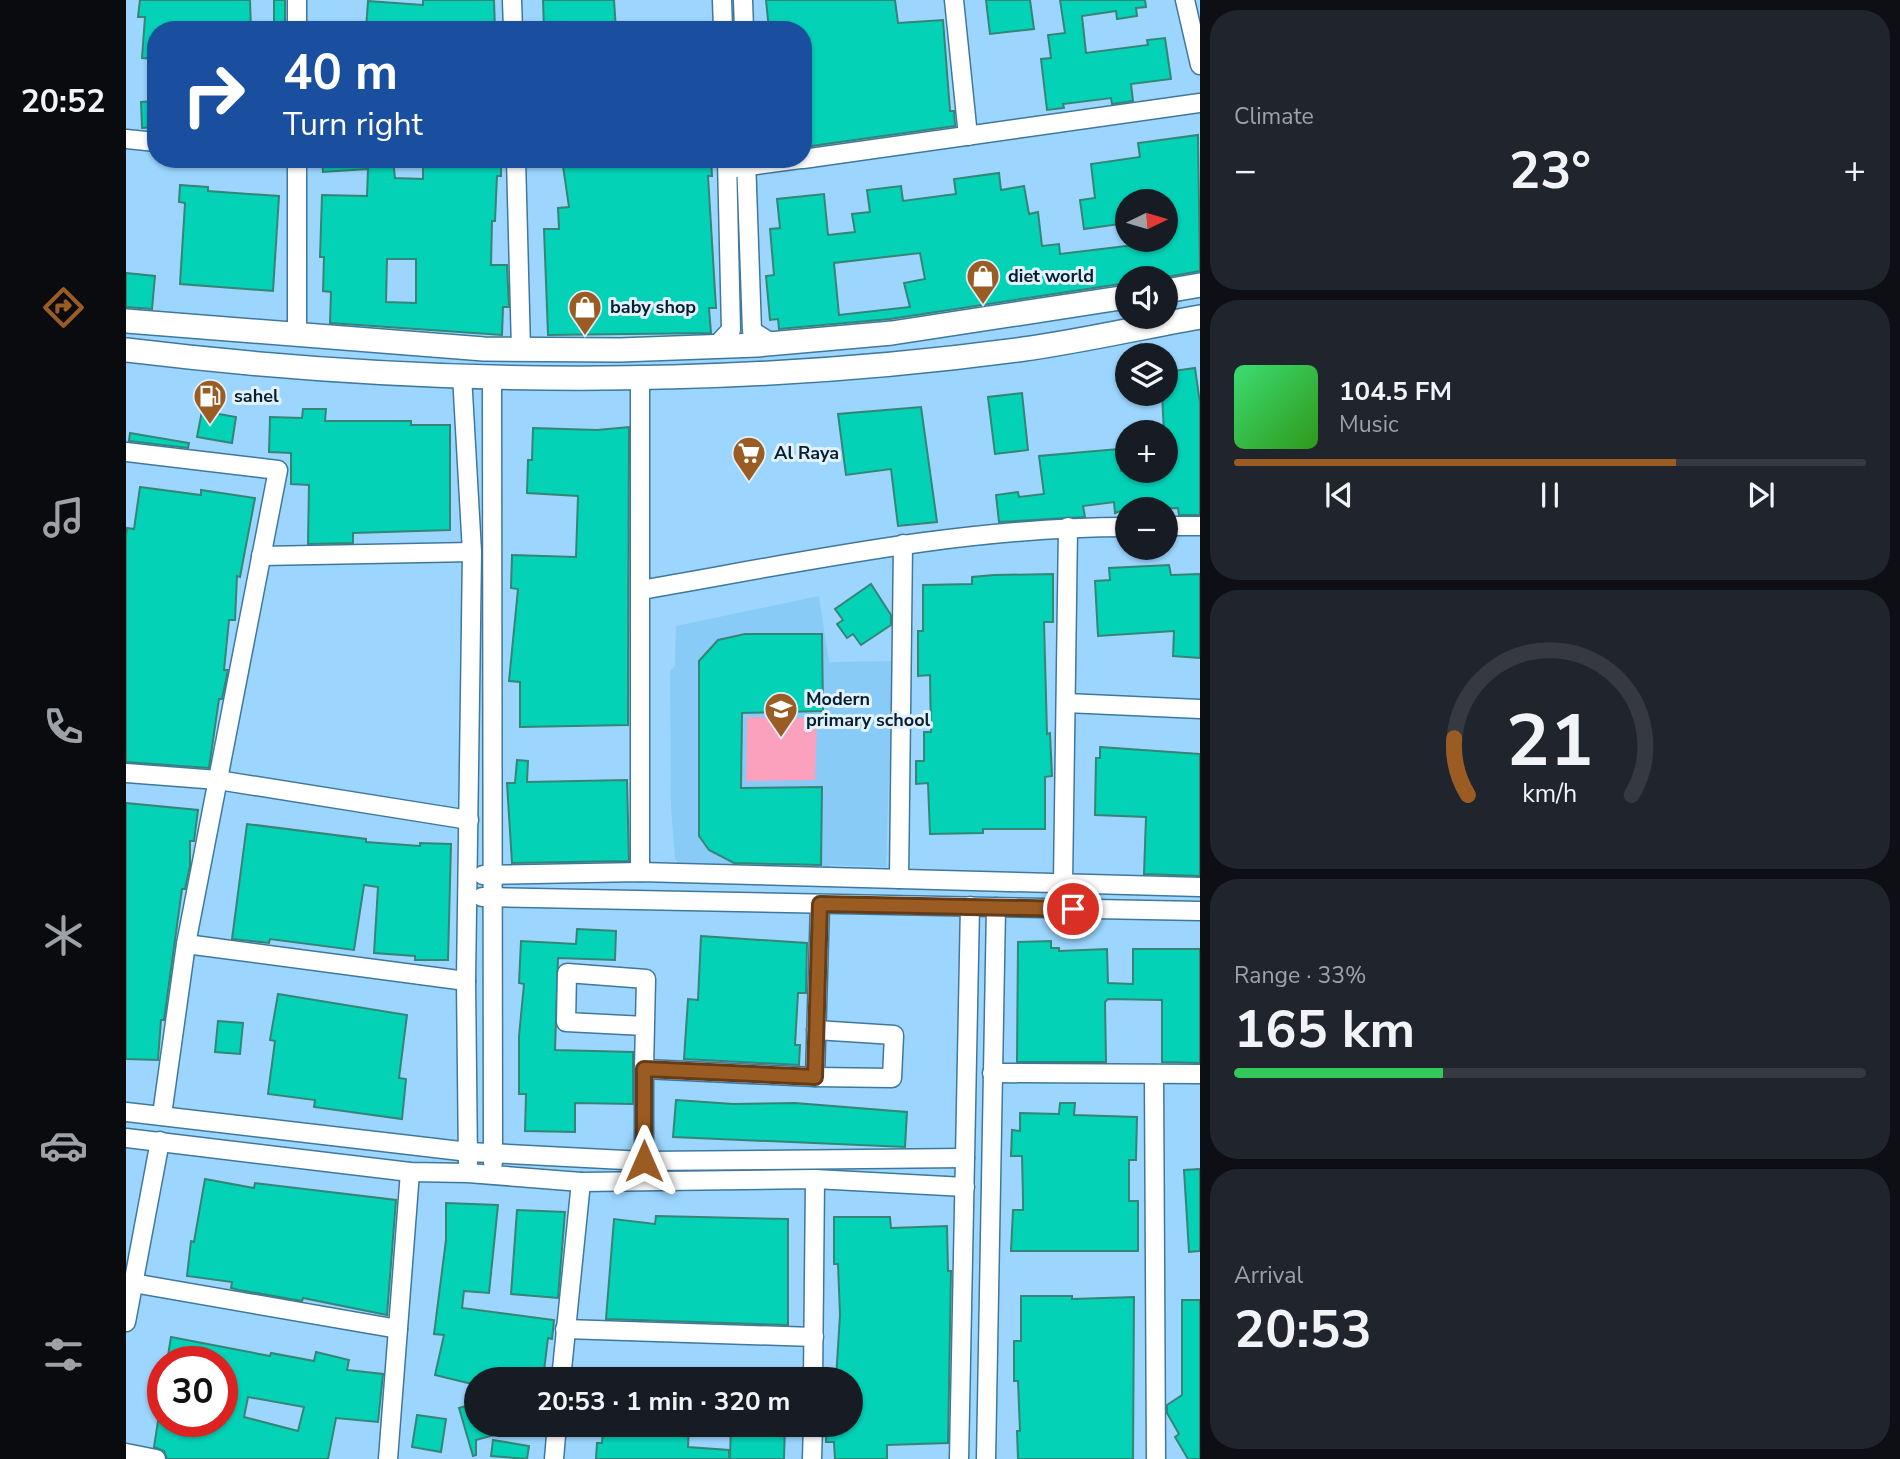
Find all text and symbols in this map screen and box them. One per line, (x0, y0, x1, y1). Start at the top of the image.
text: 40 m (283, 39, 398, 106)
icon: right (168, 49, 259, 140)
text: 20:52 (21, 80, 105, 123)
text: Climate (1234, 101, 1314, 132)
text: Turn right (283, 103, 423, 146)
text: 23° (1509, 135, 1591, 206)
text: − (1234, 145, 1257, 196)
text: + (1843, 145, 1866, 196)
north arrow (1115, 189, 1178, 252)
map controls (1115, 189, 1178, 560)
shop icon: diet world (964, 257, 1002, 306)
place label: diet world (1008, 264, 1094, 288)
button: sound (1115, 266, 1178, 329)
icon: directions (39, 283, 88, 332)
shop icon: baby shop (566, 288, 604, 337)
place label: baby shop (610, 295, 696, 319)
button: layers (1115, 343, 1178, 406)
text: 104.5 FM (1339, 374, 1452, 409)
fuel station icon: sahel (191, 377, 229, 426)
place label: sahel (234, 384, 279, 408)
text: Music (1339, 409, 1399, 440)
button: + (1115, 420, 1178, 483)
supermarket icon: Al Raya (730, 434, 768, 483)
place label: Al Raya (774, 441, 839, 465)
icon: previous (1320, 476, 1358, 514)
icon: pause (1531, 476, 1569, 514)
icon: next (1742, 476, 1780, 514)
icon: music (39, 493, 88, 542)
button: − (1115, 497, 1178, 560)
place label: Modern primary school (806, 687, 931, 732)
school or university icon: Modern primary school (762, 690, 800, 739)
text: 21 (1506, 692, 1594, 792)
icon: phone (39, 702, 88, 751)
text: km/h (1522, 777, 1578, 811)
pin (1043, 879, 1103, 939)
icon: arrive (1054, 890, 1092, 928)
icon: climate (39, 911, 88, 960)
text: Range · 33% (1234, 960, 1366, 991)
text: 165 km (1234, 994, 1415, 1065)
icon: car (39, 1121, 88, 1170)
position arrow (607, 1124, 681, 1198)
text: Arrival (1234, 1260, 1303, 1291)
text: 20:53 (1234, 1294, 1372, 1365)
icon: filters (39, 1330, 88, 1379)
speed limit sign: 30 (147, 1346, 238, 1437)
text: 20:53 · 1 min · 320 m (537, 1384, 790, 1419)

